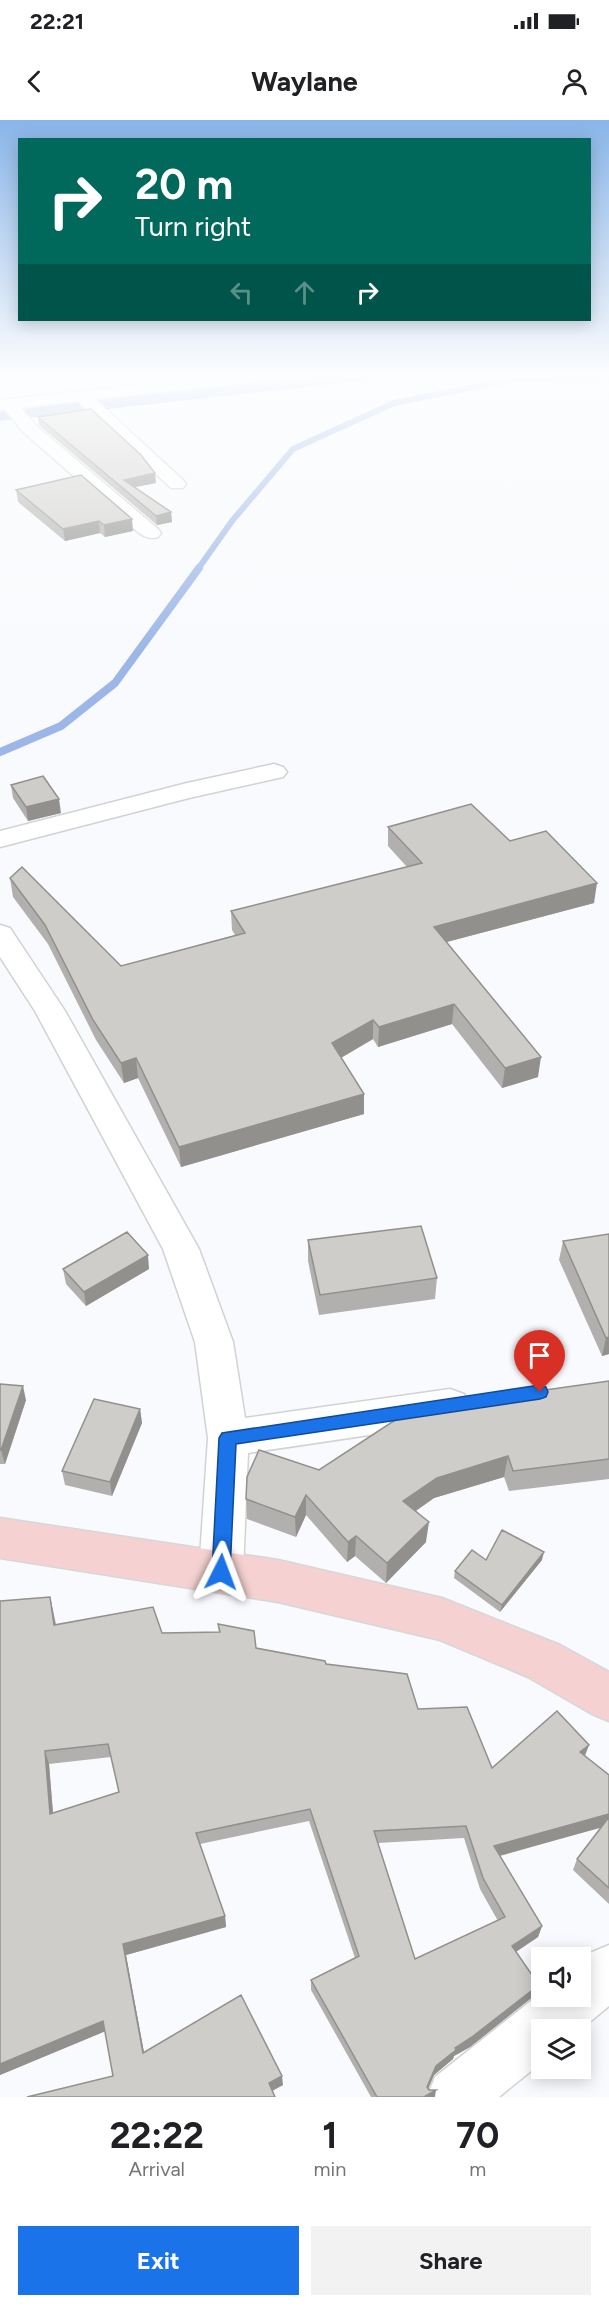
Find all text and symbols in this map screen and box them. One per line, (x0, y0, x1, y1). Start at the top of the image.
text: 22:21 (30, 8, 84, 35)
icon: back (18, 65, 51, 98)
text: Waylane (251, 65, 358, 98)
icon: person (558, 65, 591, 98)
text: 20 m (135, 159, 233, 210)
icon: right (36, 162, 114, 240)
text: Turn right (135, 210, 251, 243)
icon: left (225, 276, 258, 309)
icon: ahead (288, 276, 321, 309)
icon: right (351, 276, 384, 309)
pin (514, 1330, 565, 1392)
icon: arrive (523, 1339, 556, 1372)
position arrow (189, 1540, 253, 1604)
map controls (531, 1947, 591, 2079)
button: sound (531, 1947, 591, 2007)
button: layers (531, 2019, 591, 2079)
text: 22:22 (110, 2114, 204, 2157)
text: 1 (322, 2114, 338, 2157)
text: 70 (456, 2114, 499, 2157)
text: Arrival (129, 2157, 185, 2181)
text: min (314, 2157, 346, 2181)
text: m (469, 2157, 486, 2181)
button: Exit (18, 2226, 299, 2295)
button: Share (311, 2226, 591, 2295)

